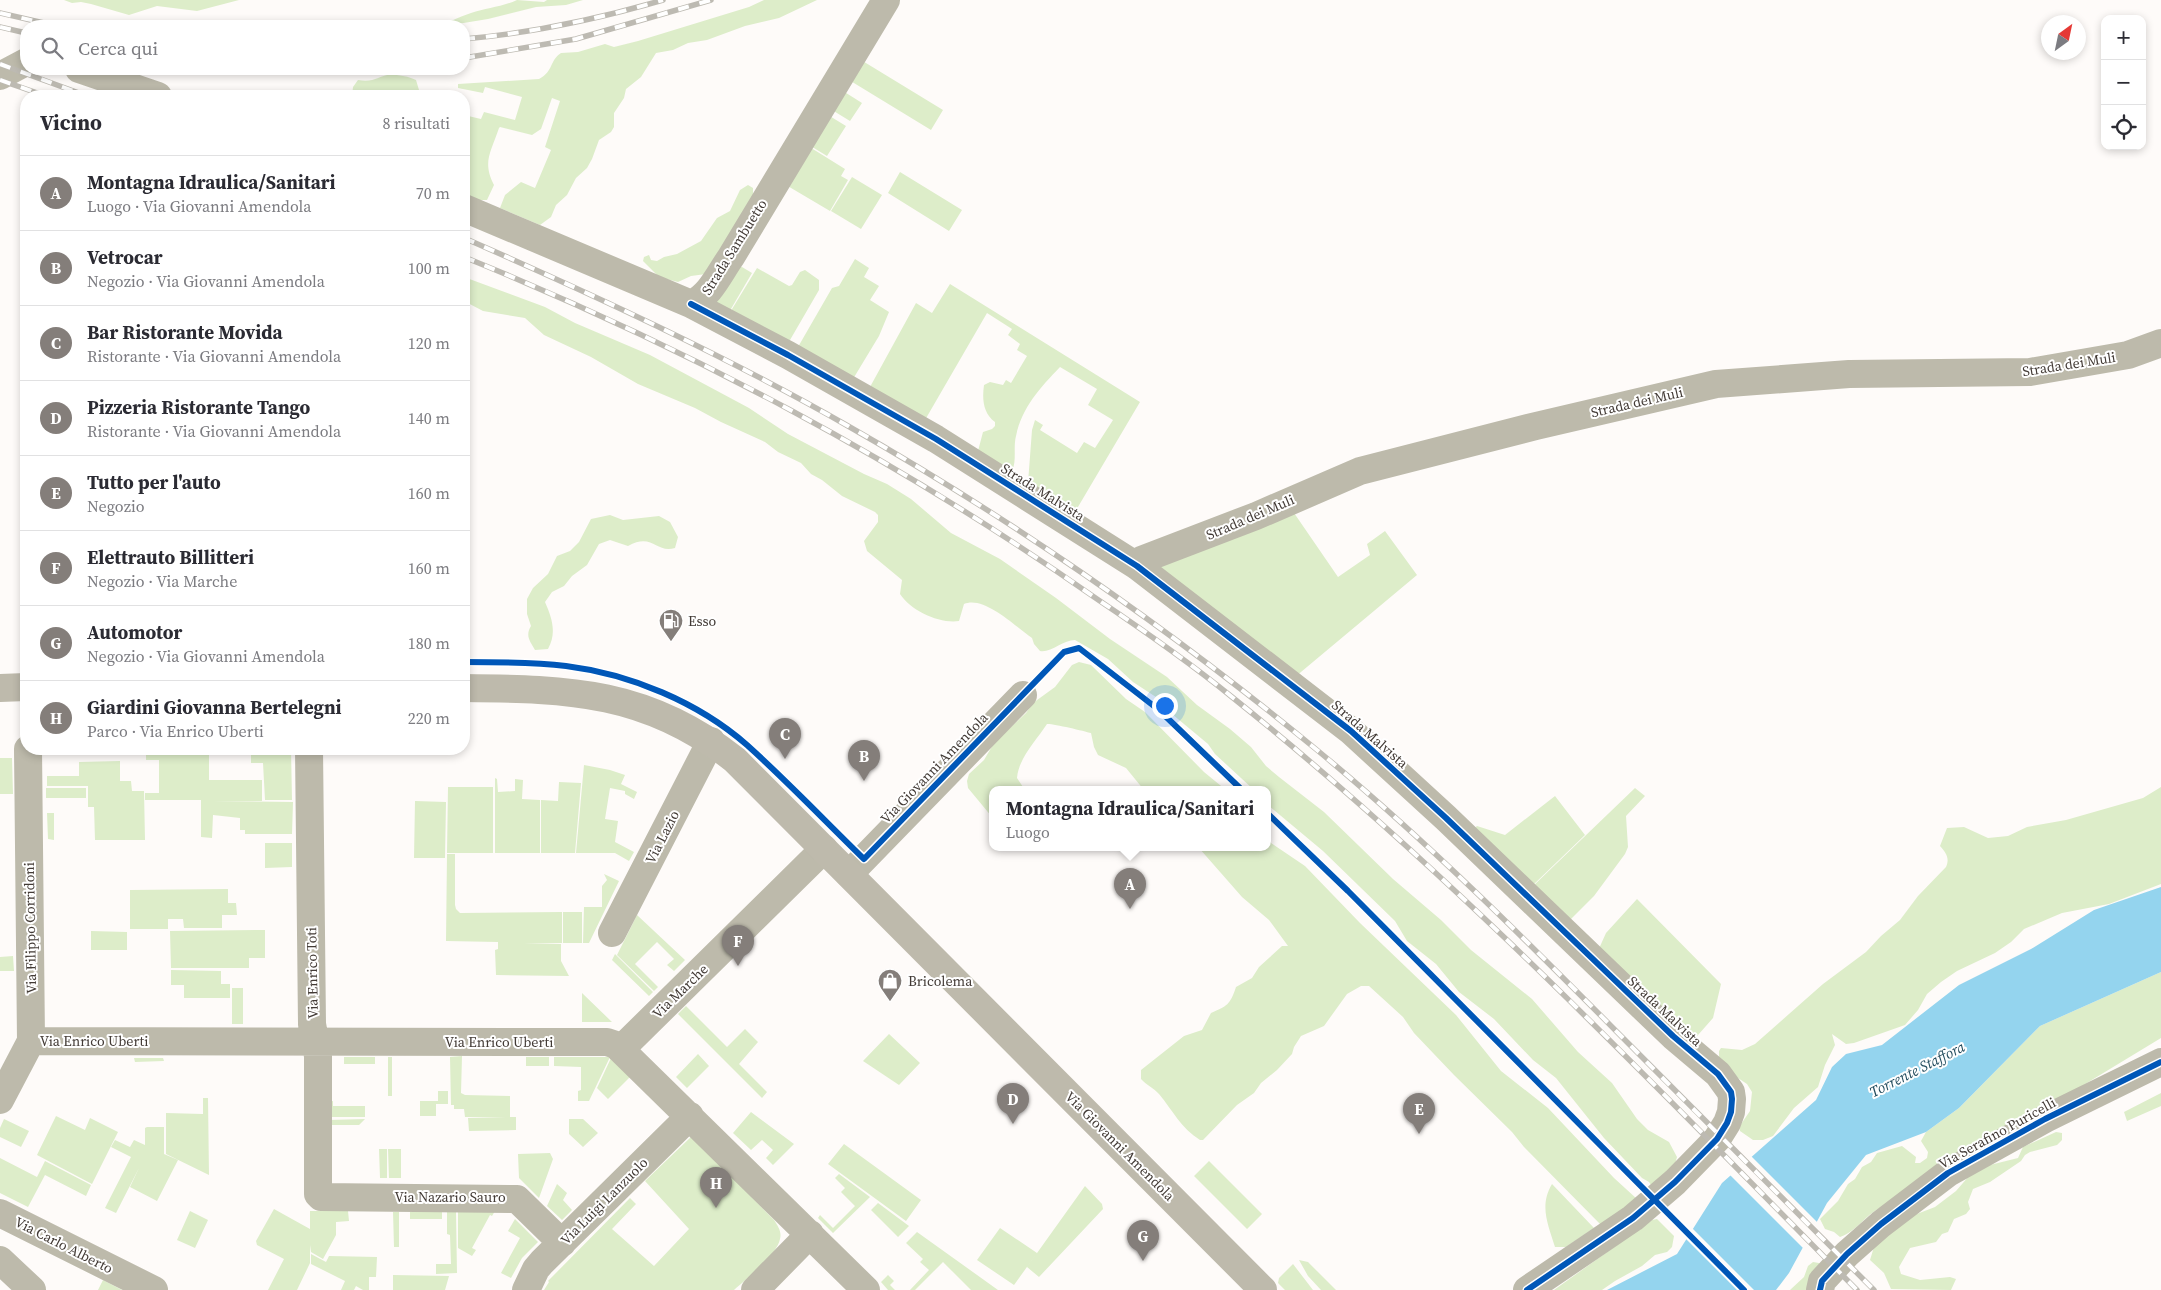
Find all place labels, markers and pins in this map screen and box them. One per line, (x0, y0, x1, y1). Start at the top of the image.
fuel station icon: Esso (658, 608, 684, 642)
place label: Esso (688, 611, 717, 631)
pin: C (769, 718, 801, 759)
pin: B (848, 740, 880, 781)
pin: A (1114, 868, 1146, 909)
pin: F (722, 925, 754, 966)
shop icon: Bricolema (877, 968, 903, 1002)
place label: Bricolema (908, 971, 973, 991)
pin: D (997, 1083, 1029, 1124)
pin: E (1403, 1093, 1435, 1134)
pin: H (700, 1167, 732, 1208)
pin: G (1127, 1220, 1159, 1261)

